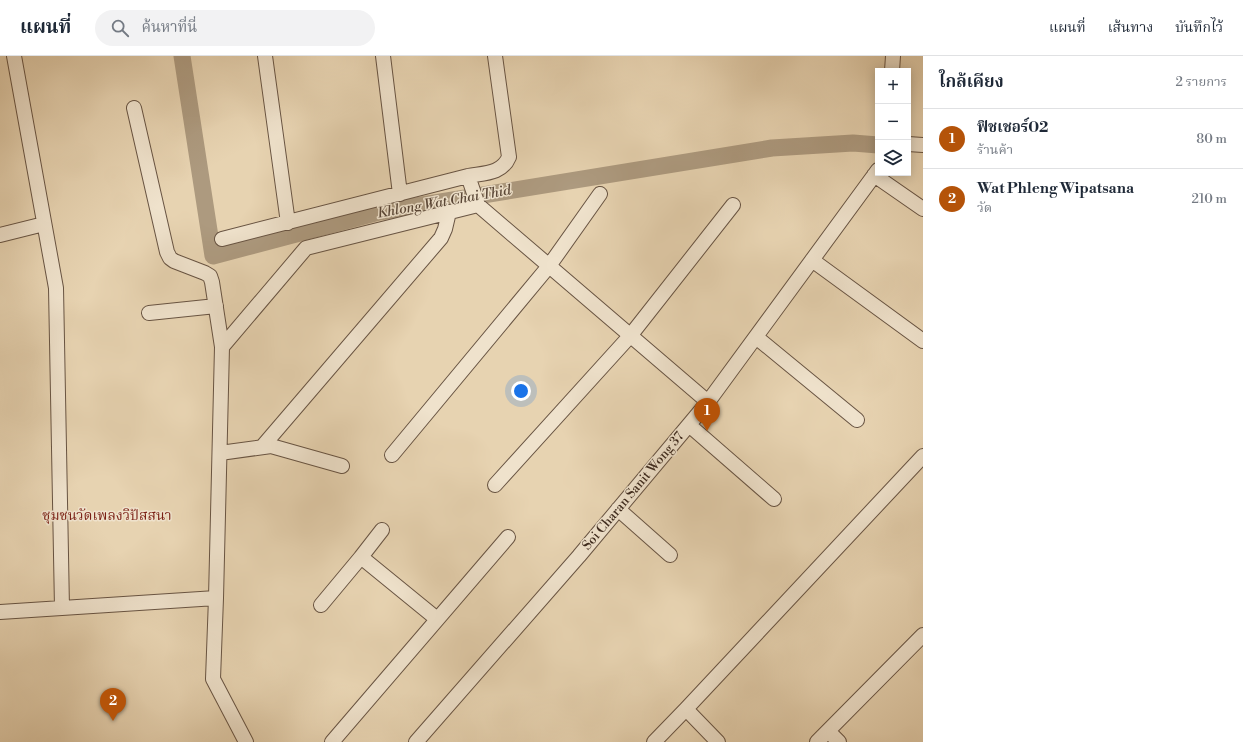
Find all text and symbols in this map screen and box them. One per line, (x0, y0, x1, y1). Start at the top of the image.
search box (95, 10, 375, 46)
text: แผนที่ (20, 15, 71, 39)
icon: search (109, 17, 131, 39)
text: ค้นหาที่นี่ (141, 18, 197, 37)
text: แผนที่ (1049, 19, 1086, 37)
text: เส้นทาง (1108, 19, 1153, 37)
text: บันทึกไว้ (1175, 19, 1223, 37)
map controls (875, 68, 911, 176)
button: + (875, 68, 911, 104)
text: ใกล้เคียง (939, 71, 1004, 93)
text: 2 รายการ (1176, 74, 1227, 90)
button: − (875, 104, 911, 140)
text: ฟิชเชอร์02 (977, 118, 1048, 137)
text: 1 (949, 131, 955, 147)
text: 80 m (1196, 131, 1227, 147)
button: layers (875, 140, 911, 176)
text: ร้านค้า (977, 142, 1013, 158)
text: Wat Phleng Wipatsana (977, 179, 1134, 198)
water label: Khlong Wat Chai Thid (376, 181, 513, 223)
text: 2 (948, 191, 956, 207)
text: 210 m (1192, 191, 1227, 207)
text: วัด (977, 200, 992, 216)
your location (511, 381, 531, 401)
pin: 1 (694, 398, 720, 431)
street label: Soi Charan Sanit Wong 37 (579, 428, 687, 553)
district label: ชุมชนวัดเพลงวิปัสสนา (42, 507, 172, 525)
pin: 2 (100, 688, 126, 721)

